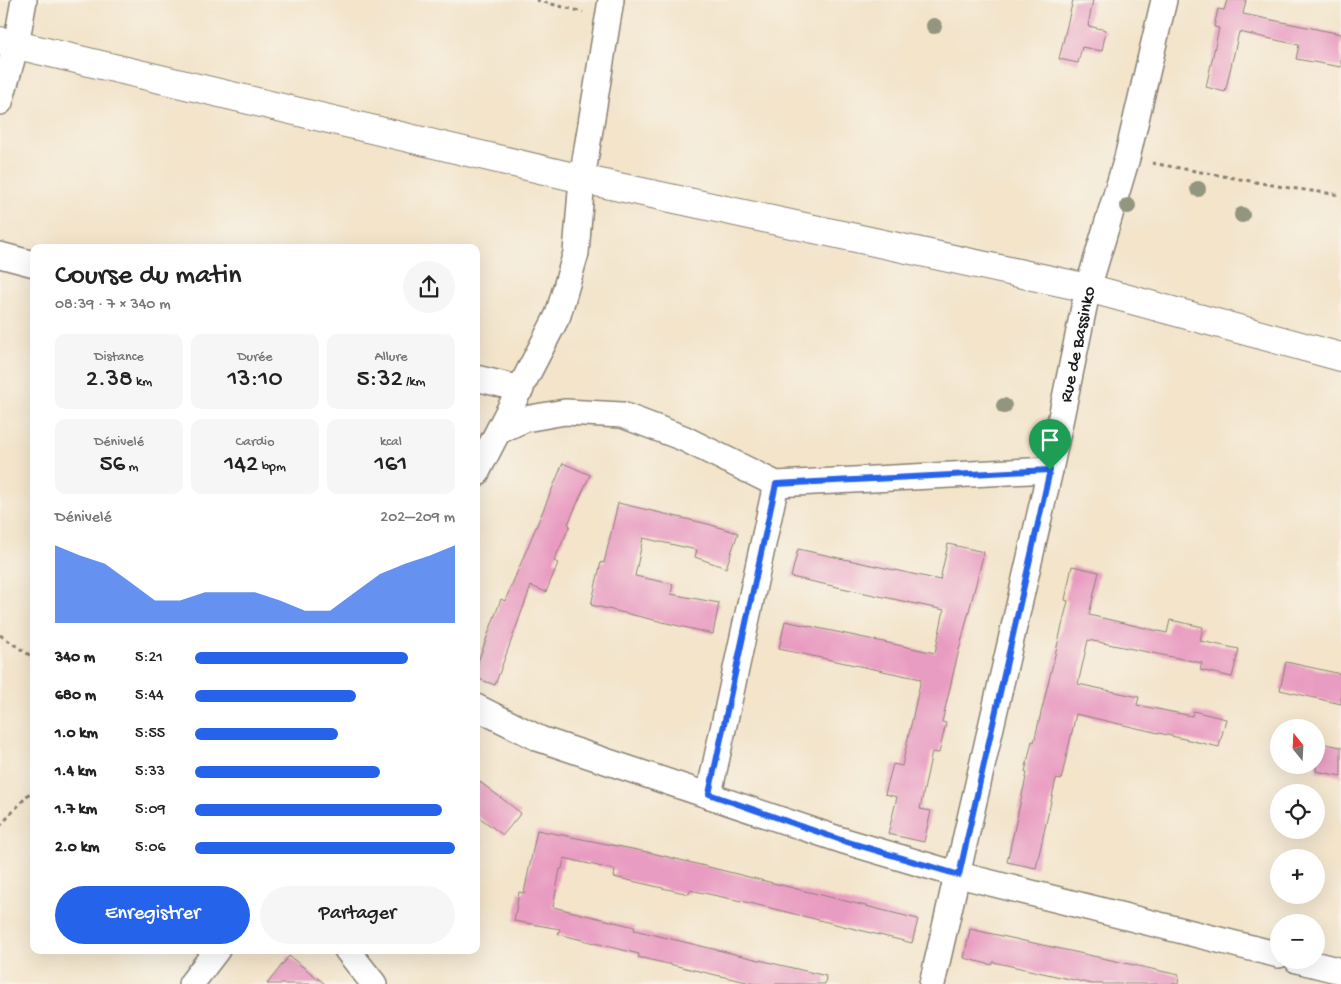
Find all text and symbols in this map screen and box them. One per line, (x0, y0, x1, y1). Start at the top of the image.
text: Course du matin (55, 260, 242, 293)
button: share (403, 261, 455, 313)
street label: Rue de Bassinko (1056, 285, 1101, 404)
text: 08:39 · 7 × 340 m (55, 296, 171, 315)
text: Distance (94, 349, 144, 366)
text: Durée (237, 349, 273, 366)
text: Allure (374, 349, 408, 366)
text: 2.38 (86, 366, 133, 395)
text: 13:10 (227, 366, 283, 395)
text: 5:32 (356, 366, 403, 395)
text: km (133, 374, 152, 391)
text: /km (403, 374, 426, 391)
pin (1029, 419, 1071, 470)
icon: arrive (1036, 426, 1064, 454)
text: Dénivelé (94, 434, 144, 451)
text: Cardio (236, 434, 274, 451)
text: kcal (380, 434, 402, 451)
text: 56 (99, 451, 125, 480)
text: 142 (224, 451, 258, 480)
text: 161 (375, 451, 407, 480)
text: m (125, 459, 139, 476)
text: bpm (258, 459, 286, 476)
text: Dénivelé (55, 509, 112, 528)
text: 202–209 m (380, 509, 455, 528)
text: 340 m (55, 649, 95, 668)
text: 5:21 (135, 649, 163, 668)
text: 680 m (55, 687, 96, 706)
text: 5:44 (135, 687, 164, 706)
north arrow (1270, 719, 1325, 774)
map controls (1270, 719, 1325, 969)
text: 1.0 km (55, 725, 98, 744)
text: 5:55 (135, 725, 165, 744)
text: 1.4 km (55, 763, 96, 782)
text: 5:33 (135, 763, 165, 782)
button: locate (1270, 784, 1325, 839)
text: 1.7 km (55, 801, 97, 820)
text: 5:09 (135, 801, 166, 820)
text: 2.0 km (55, 839, 99, 858)
text: 5:06 (135, 839, 166, 858)
button: + (1270, 849, 1325, 904)
button: Enregistrer (55, 886, 250, 944)
button: Partager (260, 886, 455, 944)
button: − (1270, 914, 1325, 969)

